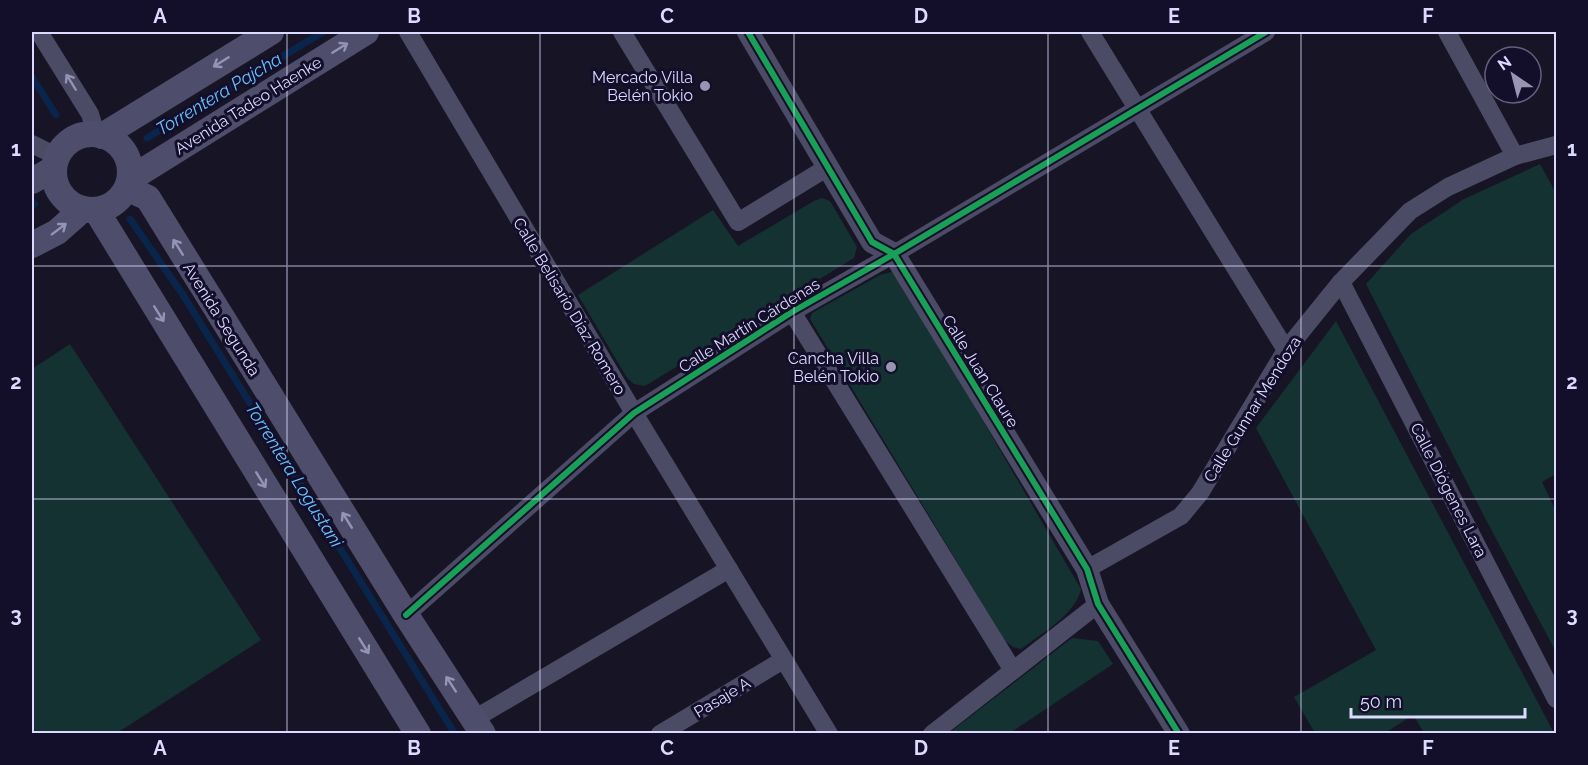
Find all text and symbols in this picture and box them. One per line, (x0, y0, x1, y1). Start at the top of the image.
text: A (153, 4, 167, 28)
text: B (407, 4, 421, 28)
text: C (660, 4, 674, 28)
text: D (914, 4, 928, 28)
text: E (1168, 4, 1180, 28)
text: F (1422, 4, 1434, 28)
one-way arrow (331, 42, 347, 54)
north arrow (1483, 45, 1543, 105)
water label: Torrentera Pajcha (152, 48, 286, 139)
street label: Avenida Tadeo Haenke (171, 52, 325, 158)
text: N (1494, 52, 1515, 74)
one-way arrow (213, 57, 230, 69)
place label: Mercado Villa Belén Tokio (592, 68, 693, 105)
one-way arrow (64, 74, 76, 91)
marker: Mercado Villa Belén Tokio (698, 79, 712, 93)
text: 1 (11, 137, 21, 161)
text: 1 (1567, 137, 1577, 161)
street label: Calle Belisario Díaz Romero (509, 214, 630, 398)
one-way arrow (50, 223, 66, 236)
one-way arrow (171, 239, 183, 256)
street label: Avenida Segunda (179, 259, 264, 379)
street label: Calle Martín Cárdenas (675, 274, 823, 377)
one-way arrow (153, 305, 165, 322)
street label: Calle Juan Claure (938, 312, 1023, 431)
street label: Calle Gunnar Mendoza (1200, 333, 1305, 486)
place label: Cancha Villa Belén Tokio (788, 349, 879, 386)
marker: Cancha Villa Belén Tokio (884, 360, 898, 374)
text: 2 (10, 370, 22, 394)
text: 2 (1566, 370, 1578, 394)
water label: Torrentera Logustani (241, 399, 348, 552)
street label: Calle Diógenes Lara (1406, 420, 1491, 561)
one-way arrow (256, 471, 268, 488)
one-way arrow (340, 512, 352, 529)
text: 3 (10, 603, 22, 627)
text: 3 (1566, 603, 1578, 627)
one-way arrow (358, 637, 370, 654)
street label: Pasaje A (691, 673, 754, 722)
one-way arrow (445, 677, 457, 693)
scale bar (1351, 681, 1525, 719)
text: 50 m (1360, 691, 1402, 712)
text: A (153, 736, 167, 760)
text: B (407, 736, 421, 760)
text: C (660, 736, 674, 760)
text: D (914, 736, 928, 760)
text: E (1168, 736, 1180, 760)
text: F (1422, 736, 1434, 760)

